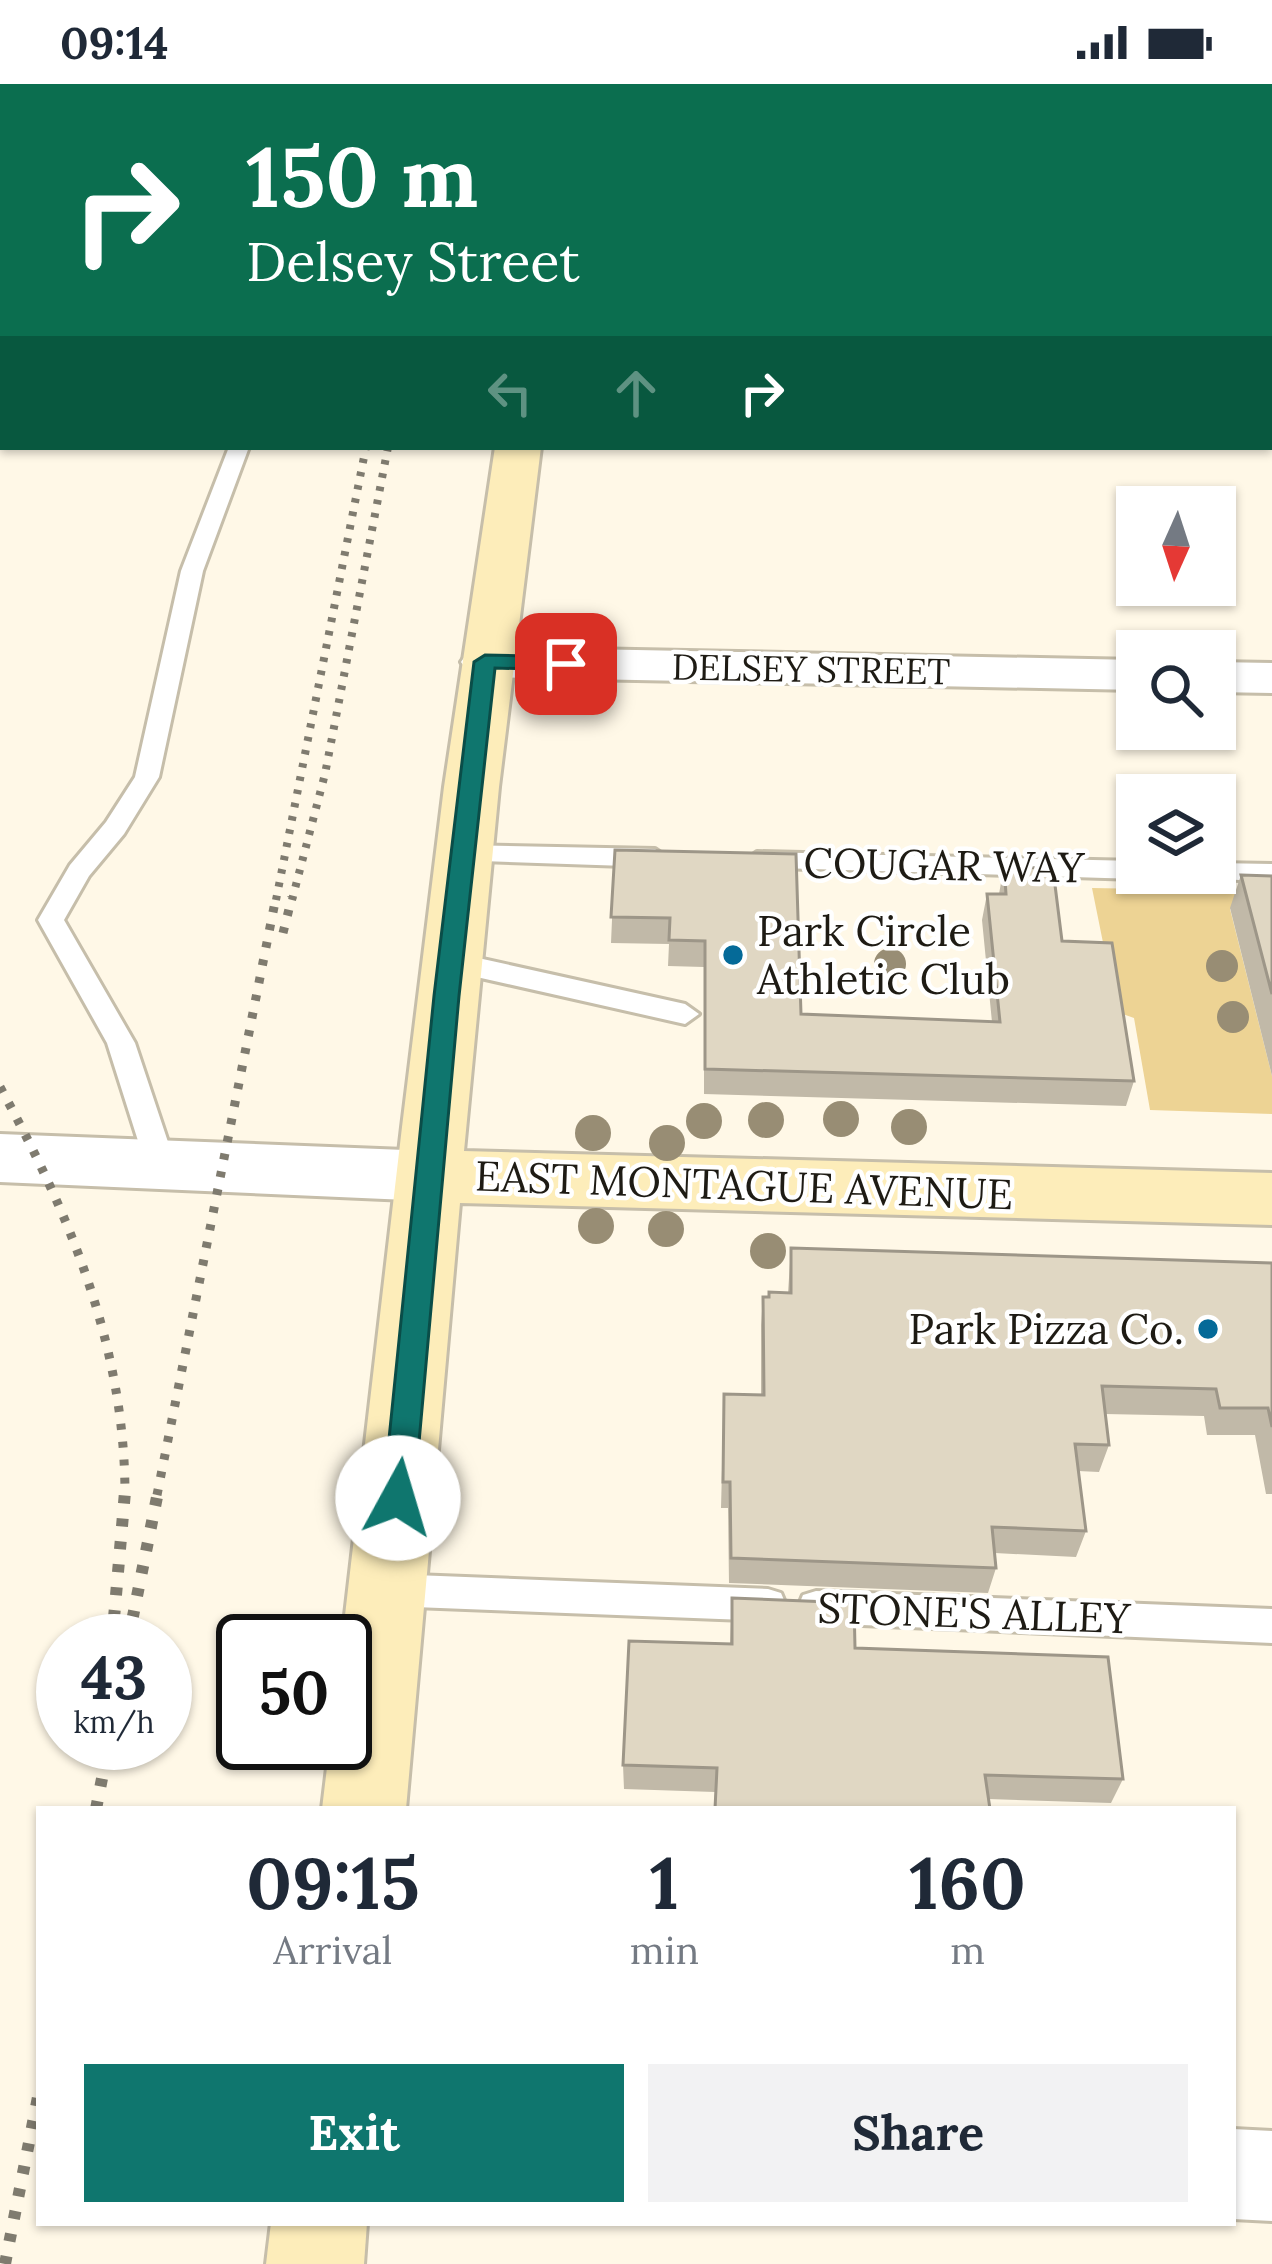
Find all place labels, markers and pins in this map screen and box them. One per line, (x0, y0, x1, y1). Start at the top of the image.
pin (515, 613, 617, 715)
place label: Park Circle Athletic Club (756, 904, 1010, 1006)
marker: Park Circle Athletic Club (720, 942, 746, 968)
place label: Park Pizza Co. (909, 1302, 1184, 1356)
marker: Park Pizza Co. (1195, 1316, 1221, 1342)

